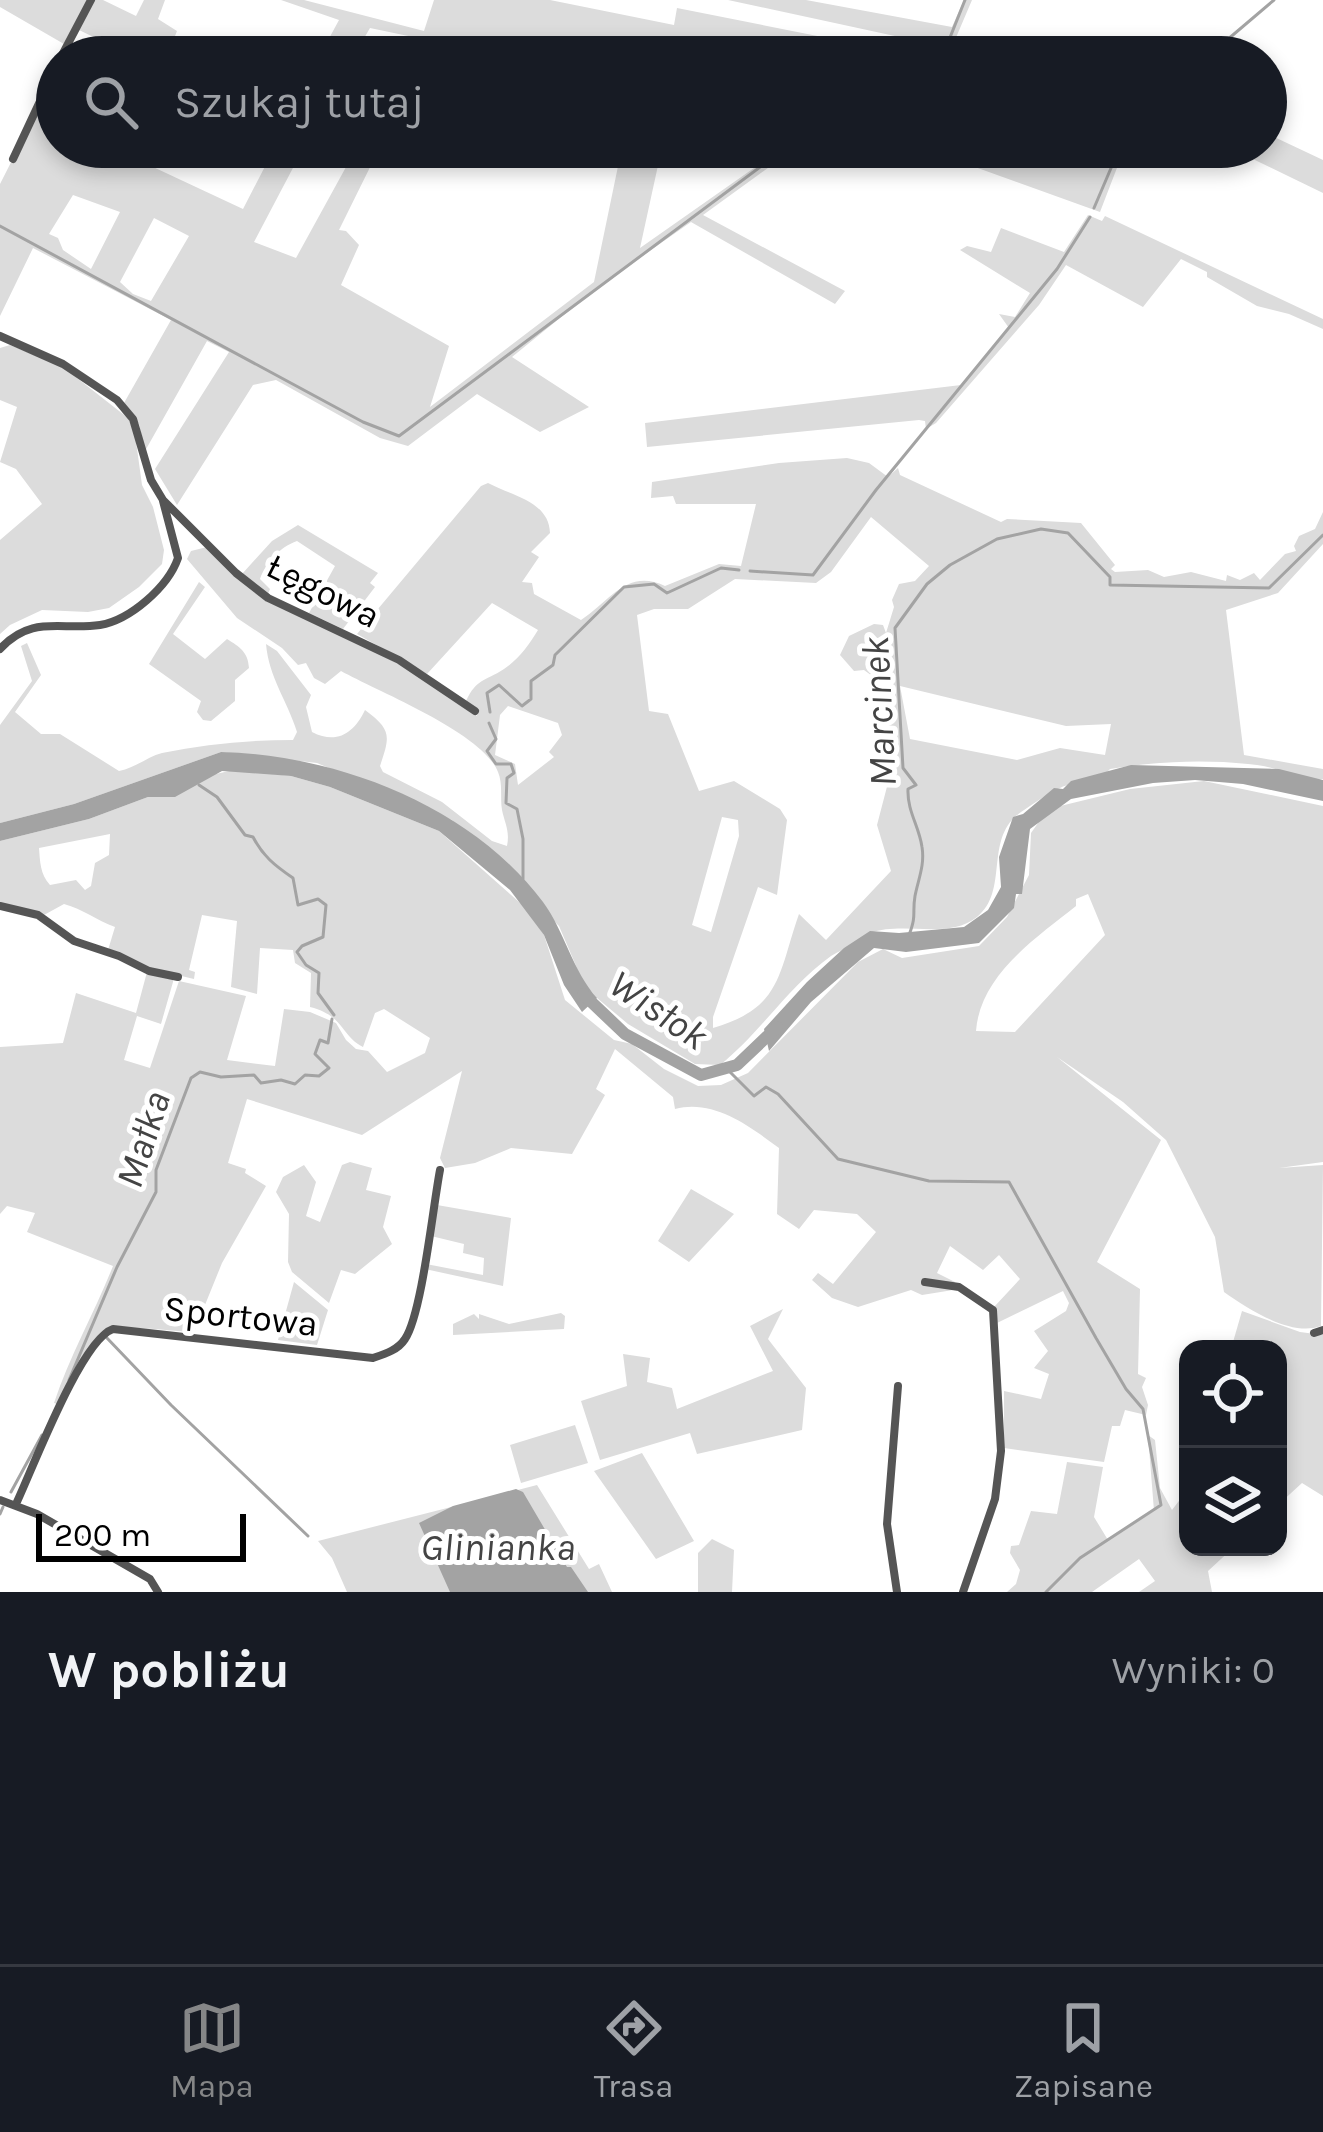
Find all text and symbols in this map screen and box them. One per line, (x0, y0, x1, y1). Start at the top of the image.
search box (36, 36, 1287, 168)
icon: search (78, 69, 144, 135)
text: Szukaj tutaj (174, 76, 425, 128)
street label: Łęgowa (260, 545, 387, 637)
water label: Marcinek (852, 634, 906, 788)
water label: Wisłok (600, 960, 718, 1060)
water label: Małka (106, 1085, 180, 1193)
street label: Sportowa (162, 1287, 320, 1345)
map controls (1179, 1340, 1287, 1556)
button: locate (1179, 1340, 1287, 1448)
button: layers (1179, 1448, 1287, 1556)
scale bar (36, 1508, 246, 1561)
text: 200 m (54, 1516, 151, 1554)
water label: Glinianka (421, 1524, 575, 1570)
text: W pobliżu (48, 1640, 290, 1700)
text: Wyniki: 0 (1112, 1647, 1275, 1693)
tab: Mapa (170, 1995, 254, 2105)
tab: Trasa (594, 1995, 674, 2105)
tab: Zapisane (1014, 1995, 1153, 2105)

